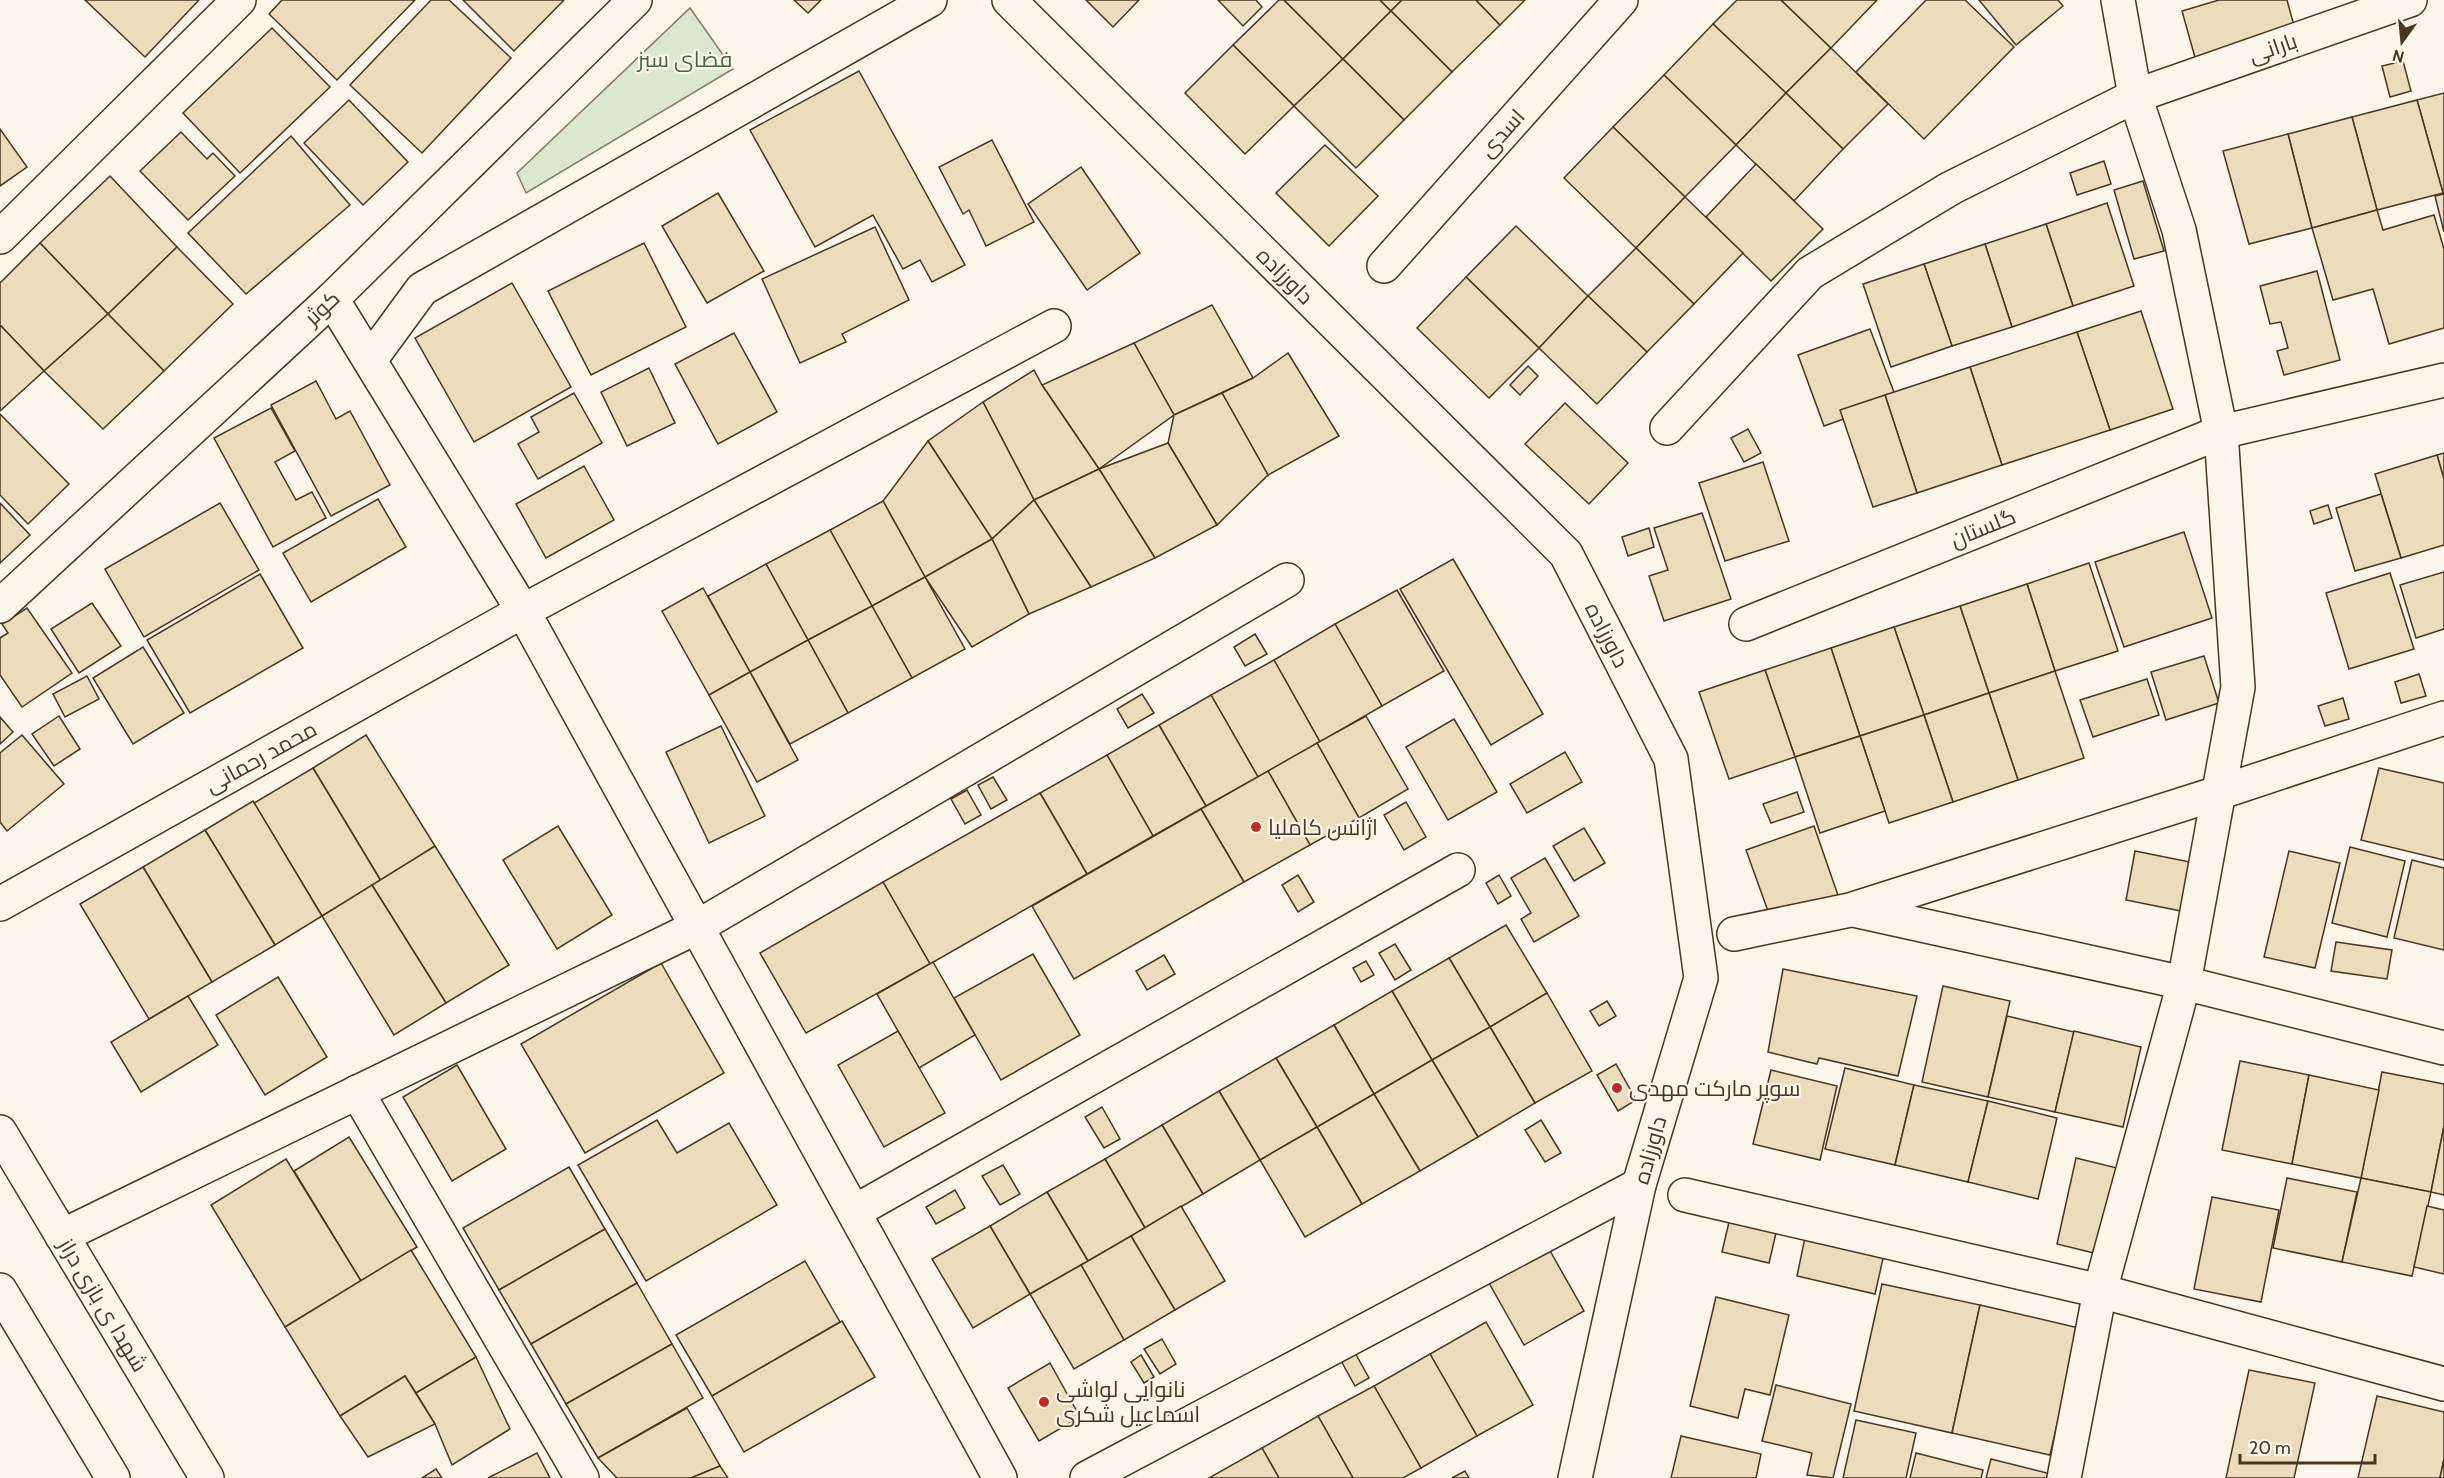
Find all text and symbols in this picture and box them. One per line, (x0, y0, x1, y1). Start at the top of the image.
north arrow (2372, 12, 2432, 72)
street label: بارانی (2245, 27, 2301, 69)
text: N (2390, 45, 2406, 67)
park label: فضای سبز (636, 46, 732, 73)
street label: اسدی (1473, 103, 1531, 163)
street label: داورزاده (1251, 242, 1319, 310)
street label: کوثر (297, 285, 345, 333)
street label: گلستان (1946, 503, 2020, 553)
street label: داورزاده (1579, 598, 1635, 672)
street label: محمد رحمانی (200, 715, 322, 799)
place label: اژانس کاملیا (1268, 814, 1378, 841)
marker: اژانس کاملیا (1249, 820, 1263, 834)
place label: سوپر مارکت مهدی (1629, 1075, 1801, 1103)
marker: سوپر مارکت مهدی (1610, 1081, 1624, 1095)
street label: داورزاده (1627, 1113, 1673, 1187)
street label: شهدا ی بازی دراز (52, 1232, 153, 1377)
place label: نانوایی لواشی اسماعیل شکری (1056, 1376, 1200, 1428)
marker: نانوایی لواشی اسماعیل شکری (1037, 1395, 1051, 1409)
scale bar (2240, 1427, 2375, 1465)
text: 20 m (2249, 1437, 2291, 1459)

